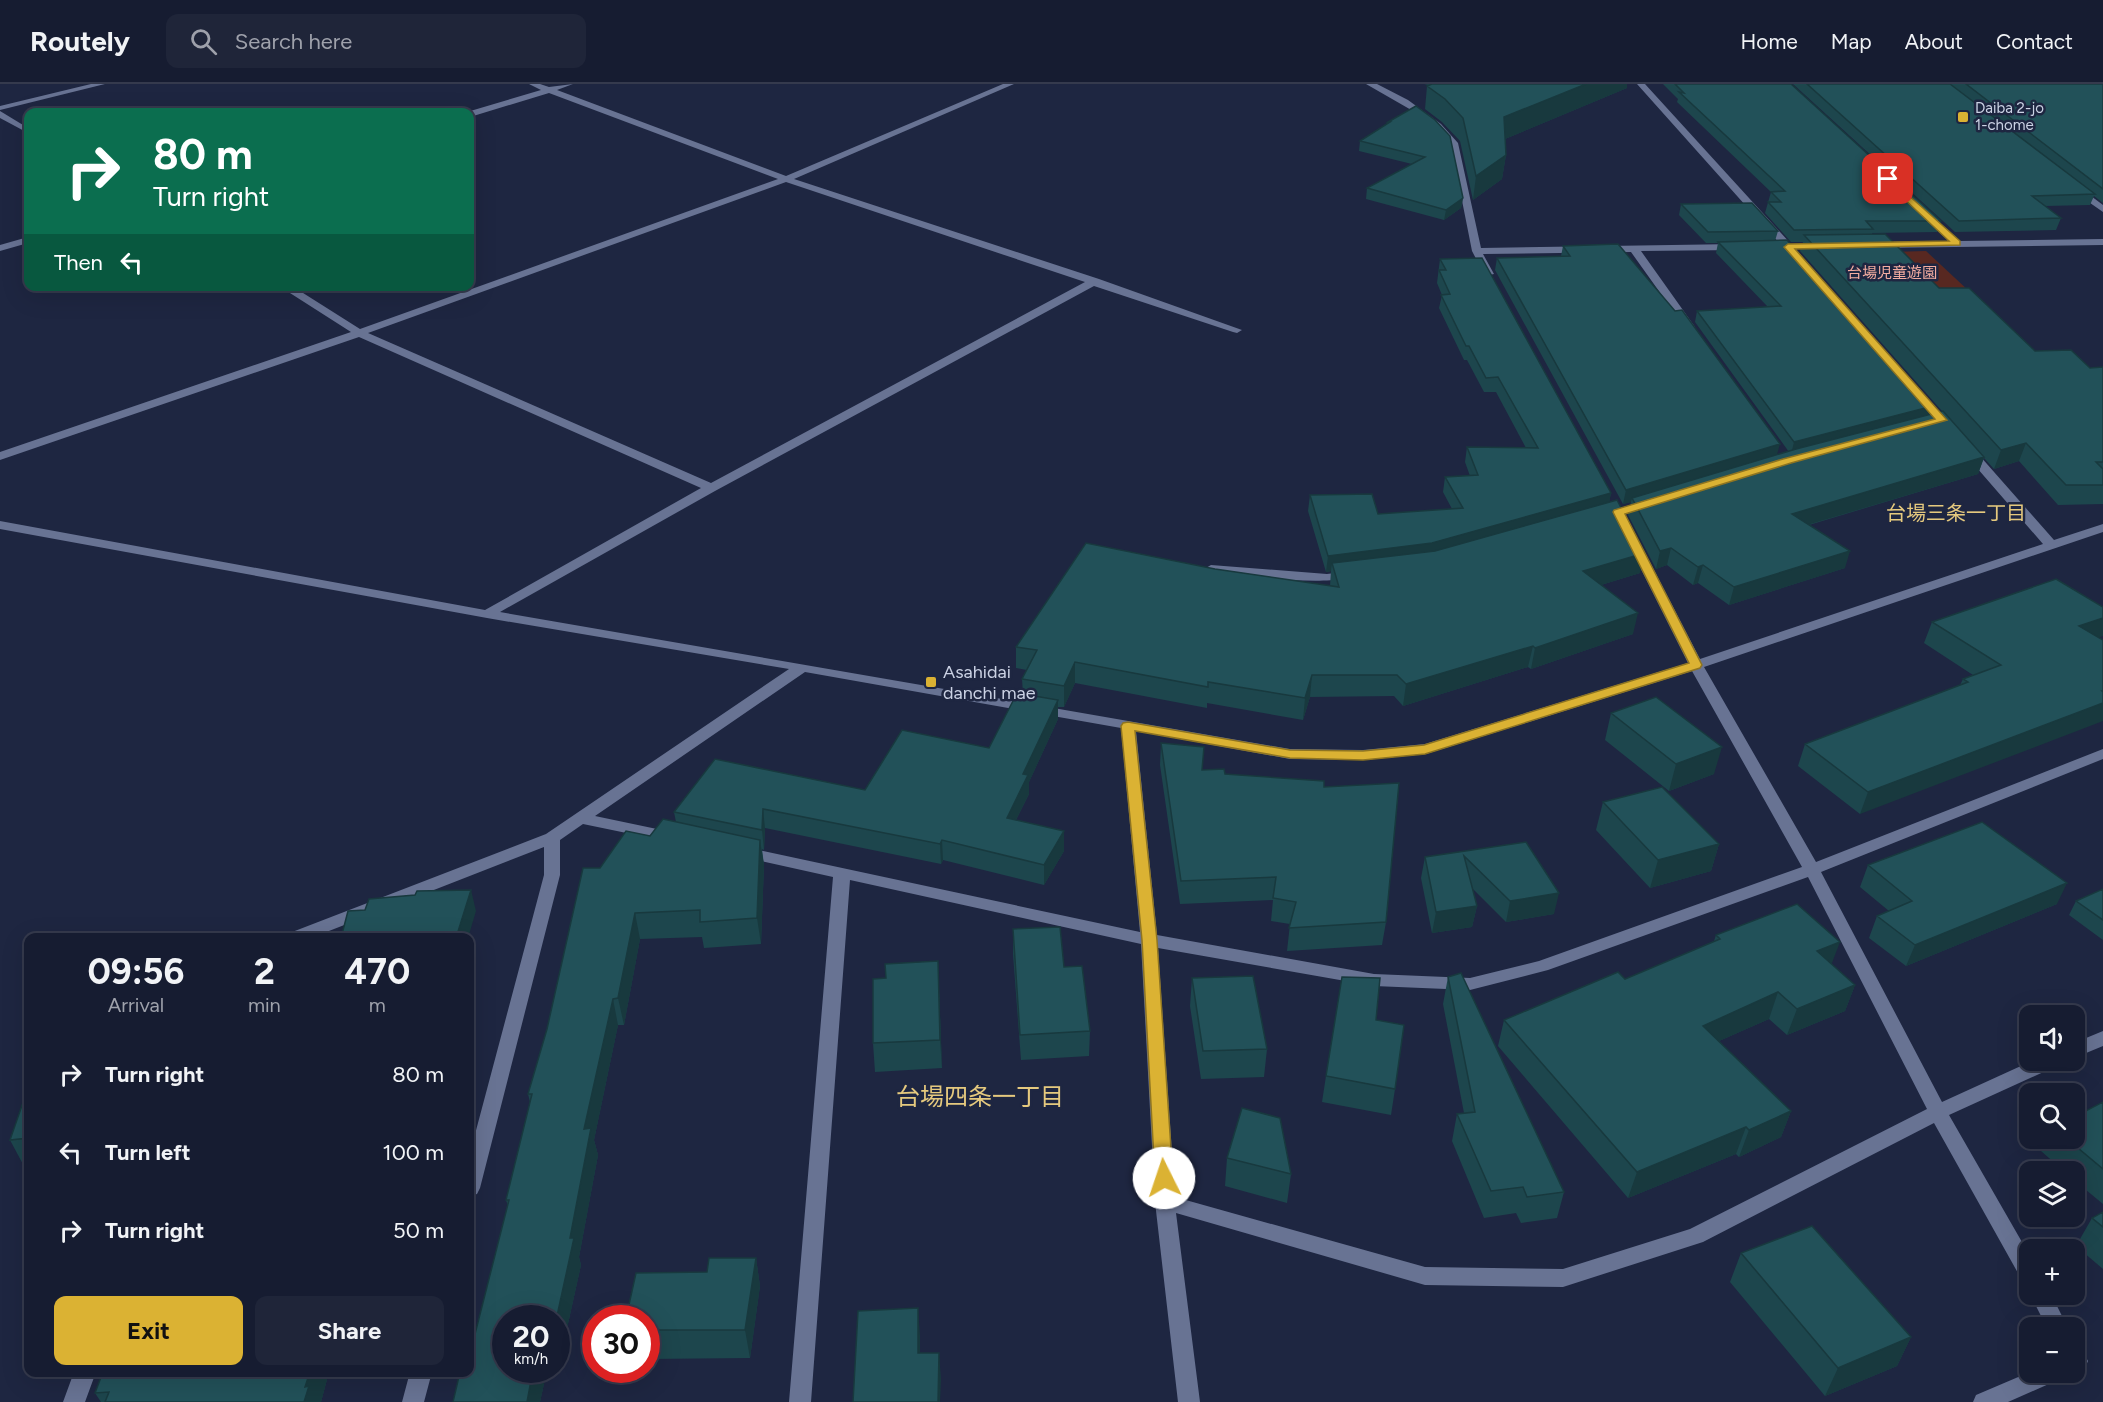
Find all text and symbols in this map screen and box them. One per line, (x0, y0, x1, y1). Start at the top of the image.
search box (166, 14, 586, 68)
text: Routely (30, 24, 130, 58)
icon: search (187, 25, 220, 58)
text: Search here (235, 28, 352, 55)
text: Home (1741, 29, 1798, 54)
text: Map (1831, 29, 1872, 54)
text: About (1905, 29, 1963, 54)
text: Contact (1996, 29, 2073, 54)
place label: Daiba 2-jo 1-chome (1975, 99, 2044, 134)
marker: Daiba 2-jo 1-chome (1956, 110, 1970, 124)
text: 80 m (153, 129, 253, 180)
icon: right (54, 132, 132, 210)
pin (1862, 153, 1913, 204)
icon: arrive (1871, 162, 1904, 195)
text: Turn right (153, 180, 269, 213)
icon: left (115, 246, 148, 279)
text: Then (54, 249, 103, 276)
park label: 台場児童遊園 (1847, 264, 1937, 282)
district label: 台場三条一丁目 (1886, 501, 2026, 525)
place label: Asahidai danchi mae (943, 661, 1036, 704)
marker: Asahidai danchi mae (924, 675, 938, 689)
text: 09:56 (88, 950, 184, 993)
text: 2 (254, 950, 275, 993)
text: 470 (344, 950, 410, 993)
text: Arrival (108, 993, 164, 1017)
text: min (248, 993, 281, 1017)
text: m (369, 993, 386, 1017)
map controls (2019, 1005, 2085, 1383)
button: sound (2019, 1005, 2085, 1071)
icon: right (54, 1058, 87, 1091)
text: Turn right (105, 1061, 204, 1088)
text: 80 m (392, 1061, 444, 1088)
district label: 台場四条一丁目 (896, 1082, 1064, 1111)
button: search (2019, 1083, 2085, 1149)
icon: left (54, 1136, 87, 1169)
text: Turn left (105, 1139, 191, 1166)
text: 100 m (383, 1139, 444, 1166)
position arrow (1132, 1146, 1196, 1210)
button: layers (2019, 1161, 2085, 1227)
icon: right (54, 1214, 87, 1247)
text: Turn right (105, 1217, 204, 1244)
text: 50 m (393, 1217, 444, 1244)
button: + (2019, 1239, 2085, 1305)
button: Exit (54, 1296, 243, 1365)
button: Share (255, 1296, 444, 1365)
speed limit sign: 30 (582, 1305, 660, 1383)
button: − (2019, 1317, 2085, 1383)
text: 20 (513, 1318, 549, 1355)
text: km/h (514, 1350, 548, 1368)

